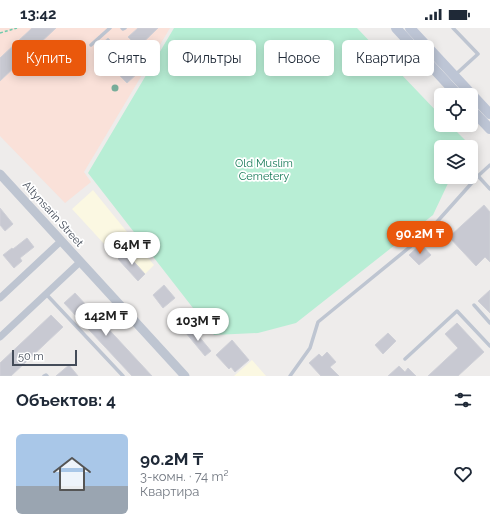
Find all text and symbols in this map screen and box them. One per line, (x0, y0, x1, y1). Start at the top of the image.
text: 13:42 (20, 5, 57, 23)
chip: Купить (12, 40, 86, 76)
chip: Снять (94, 40, 160, 76)
chip: Фильтры (168, 40, 256, 76)
chip: Новое (264, 40, 334, 76)
chip: Квартира (342, 40, 434, 76)
map controls (434, 88, 478, 184)
button: locate (434, 88, 478, 132)
button: layers (434, 140, 478, 184)
park label: Old Muslim Cemetery (235, 157, 293, 183)
street label: Altynsarin Street (20, 179, 86, 250)
pin: 90.2M ₸ (383, 221, 457, 255)
text: 90.2M ₸ (396, 226, 444, 241)
pin: 64M ₸ (104, 232, 160, 266)
text: 64M ₸ (113, 237, 151, 252)
pin: 142M ₸ (73, 303, 139, 337)
text: 142M ₸ (84, 308, 128, 323)
pin: 103M ₸ (165, 308, 231, 342)
text: 103M ₸ (176, 313, 220, 328)
scale bar (12, 348, 77, 367)
text: 50 m (18, 350, 44, 363)
icon: filters (452, 389, 474, 411)
text: Объектов: 4 (16, 390, 116, 410)
text: 90.2M ₸ (140, 449, 203, 469)
icon: home (48, 450, 96, 498)
icon: heart (452, 463, 474, 485)
text: 3-комн. · 74 m² (140, 469, 229, 484)
text: Квартира (140, 484, 199, 499)

